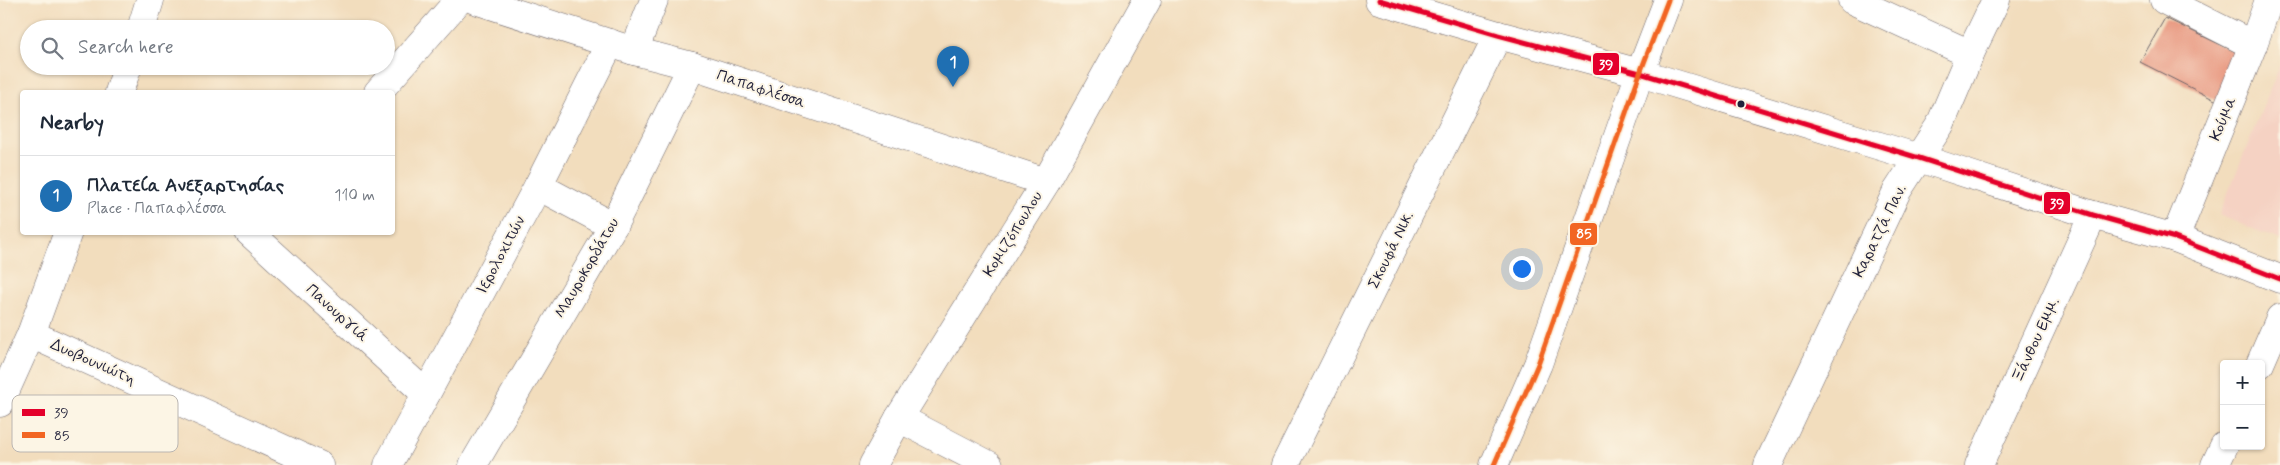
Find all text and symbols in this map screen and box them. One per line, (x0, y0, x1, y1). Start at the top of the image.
search box (20, 20, 395, 75)
icon: search (38, 34, 66, 62)
text: Search here (78, 35, 174, 60)
pin: 1 (937, 46, 969, 87)
line badge: 39 (1592, 52, 1620, 76)
text: 39 (1599, 56, 1613, 74)
street label: Παπαφλέσσα (714, 64, 808, 113)
street label: Κούμα (2205, 94, 2241, 144)
unlabelled marker (1736, 99, 1746, 109)
text: Nearby (40, 109, 104, 137)
text: Πλατεία Ανεξαρτησίας (87, 173, 284, 198)
street label: Καρατζά Παν. (1848, 181, 1912, 281)
text: 1 (52, 185, 60, 206)
text: 110 m (334, 185, 375, 206)
street label: Κομιζόπουλου (978, 187, 1048, 281)
line badge: 39 (2043, 191, 2071, 215)
text: 39 (2050, 195, 2064, 213)
text: Place · Παπαφλέσσα (87, 198, 227, 219)
street label: Σκουφά Νικ. (1363, 208, 1419, 292)
street label: Ιερολοχιτών (472, 212, 530, 298)
street label: Μαυροκορδάτου (550, 214, 624, 322)
line badge: 85 (1569, 222, 1598, 246)
text: 85 (1576, 225, 1592, 243)
your location (1509, 256, 1535, 282)
street label: Πανουργιά (301, 279, 373, 347)
street label: Ξάνθου Εμμ. (2007, 294, 2065, 386)
street label: Δυοβουνιώτη (47, 334, 139, 390)
map controls (2220, 360, 2265, 450)
button: + (2220, 360, 2265, 405)
legend (12, 395, 178, 452)
text: 39 (54, 404, 69, 422)
button: − (2220, 405, 2265, 450)
text: 85 (54, 427, 69, 445)

